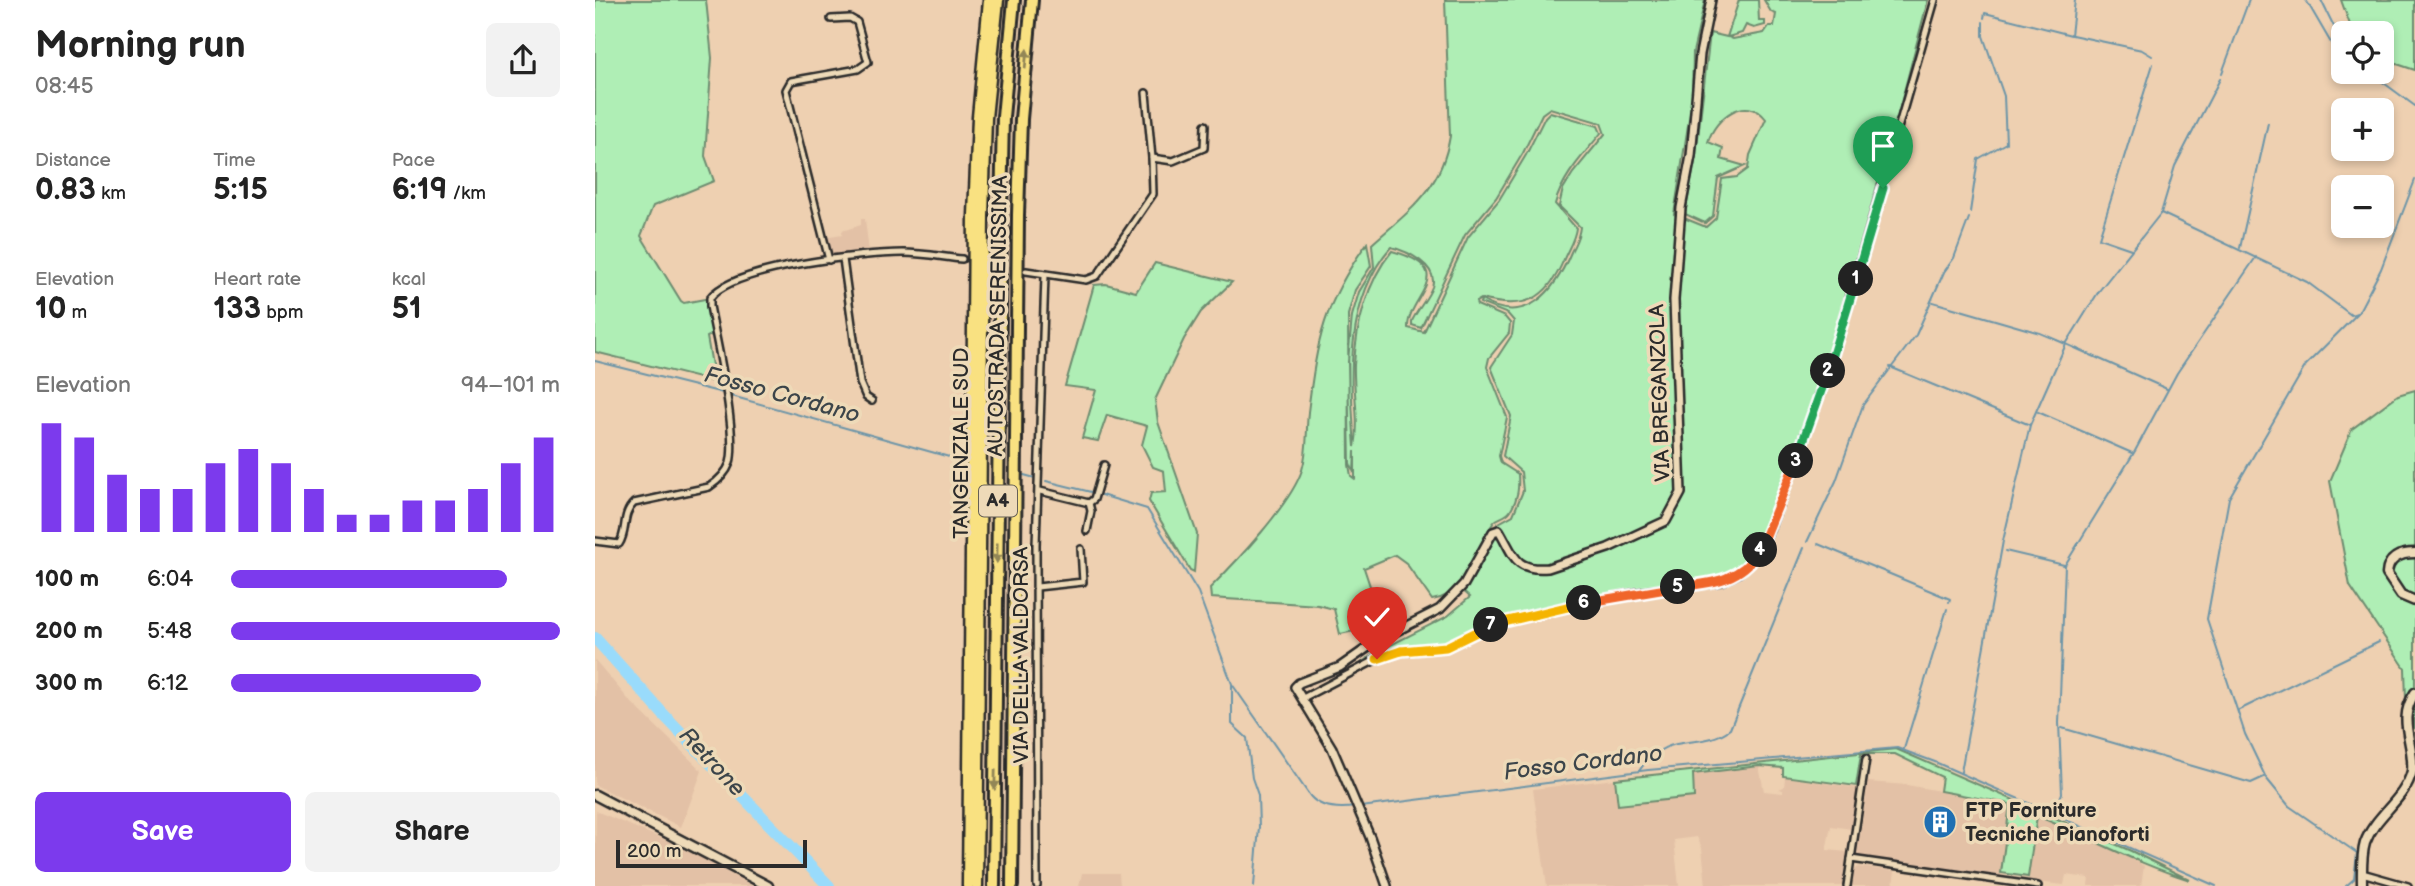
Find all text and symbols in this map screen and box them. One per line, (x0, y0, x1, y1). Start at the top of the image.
map controls (2331, 21, 2394, 238)
button: locate (2331, 21, 2394, 84)
text: Morning run (35, 23, 246, 68)
button: share (486, 23, 560, 97)
one-way arrow (1021, 48, 1032, 70)
text: 08:45 (35, 72, 94, 100)
button: + (2331, 98, 2394, 161)
pin (1853, 116, 1913, 188)
icon: arrive (1864, 127, 1902, 165)
text: Distance (35, 149, 111, 172)
text: Time (213, 149, 255, 172)
text: Pace (392, 149, 435, 172)
text: 0.83 (35, 172, 96, 208)
text: 5:15 (213, 172, 268, 208)
text: 6:19 (392, 172, 447, 208)
street label: AUTOSTRADA SERENISSIMA (983, 175, 1013, 457)
button: − (2331, 175, 2394, 238)
text: km (96, 182, 126, 205)
text: /km (447, 182, 486, 205)
pin: 1 (1839, 262, 1873, 296)
text: 1 (1852, 267, 1860, 290)
text: Elevation (35, 268, 114, 291)
text: Heart rate (213, 268, 301, 291)
text: kcal (392, 268, 426, 291)
text: 10 (35, 291, 66, 327)
text: 133 (213, 291, 261, 327)
text: 51 (392, 291, 422, 327)
text: m (66, 301, 87, 324)
text: bpm (261, 301, 304, 324)
street label: VIA BREGANZOLA (1644, 304, 1676, 482)
street label: TANGENZIALE SUD (949, 347, 974, 539)
pin: 2 (1811, 354, 1845, 388)
text: 2 (1822, 359, 1833, 382)
water label: Fosso Cordano (701, 361, 863, 429)
text: Elevation (35, 371, 131, 399)
text: 94–101 m (461, 371, 560, 399)
pin: 3 (1779, 444, 1813, 478)
text: 3 (1790, 449, 1801, 472)
road number: A4 (979, 486, 1017, 516)
pin: 4 (1743, 532, 1777, 568)
text: 4 (1754, 538, 1765, 561)
one-way arrow (991, 542, 1003, 564)
street label: VIA DELLA VALDORSA (1009, 546, 1034, 763)
text: 100 m (35, 565, 99, 593)
text: 6:04 (147, 565, 193, 593)
pin: 5 (1661, 570, 1695, 604)
text: 5 (1672, 575, 1683, 598)
pin: 6 (1567, 586, 1601, 620)
pin (1347, 587, 1407, 659)
text: 6 (1578, 591, 1589, 614)
icon: check (1358, 598, 1396, 636)
pin: 7 (1473, 608, 1509, 642)
text: 7 (1485, 613, 1496, 636)
text: 200 m (35, 617, 103, 645)
text: 5:48 (147, 617, 192, 645)
text: 300 m (35, 669, 103, 697)
text: 6:12 (147, 669, 188, 697)
water label: Retrone (673, 722, 751, 802)
water label: Fosso Cordano (1502, 739, 1664, 787)
one-way arrow (989, 769, 1001, 791)
button: Save (35, 792, 291, 872)
button: Share (305, 792, 560, 872)
place label: FTP Forniture Tecniche Pianoforti (1965, 798, 2150, 847)
building icon: FTP Forniture Tecniche Pianoforti (1921, 803, 1959, 841)
scale bar (616, 837, 807, 869)
text: 200 m (627, 840, 681, 863)

